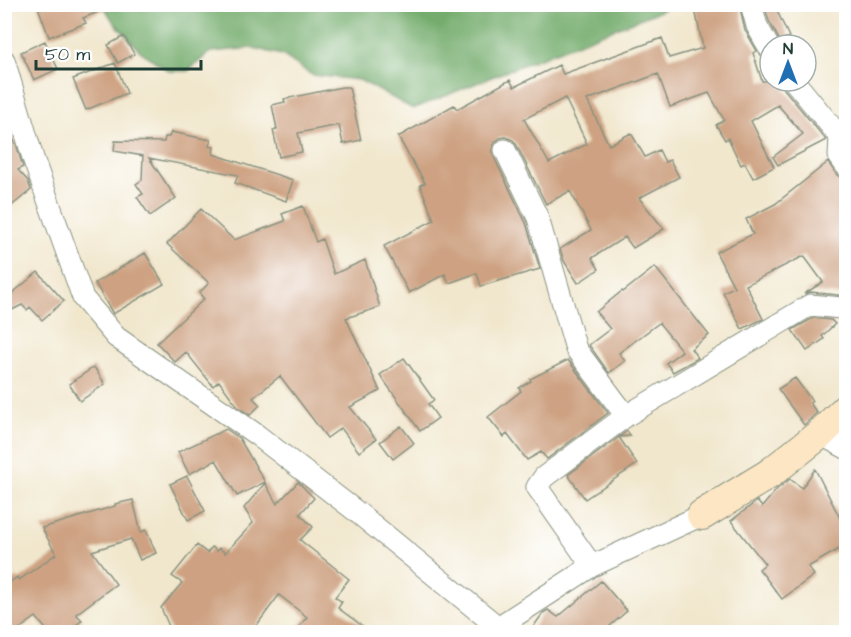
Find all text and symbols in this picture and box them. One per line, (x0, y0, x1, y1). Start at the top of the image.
scale bar (36, 33, 201, 71)
north arrow (758, 33, 818, 93)
text: N (783, 38, 793, 60)
text: 50 m (45, 42, 90, 67)

